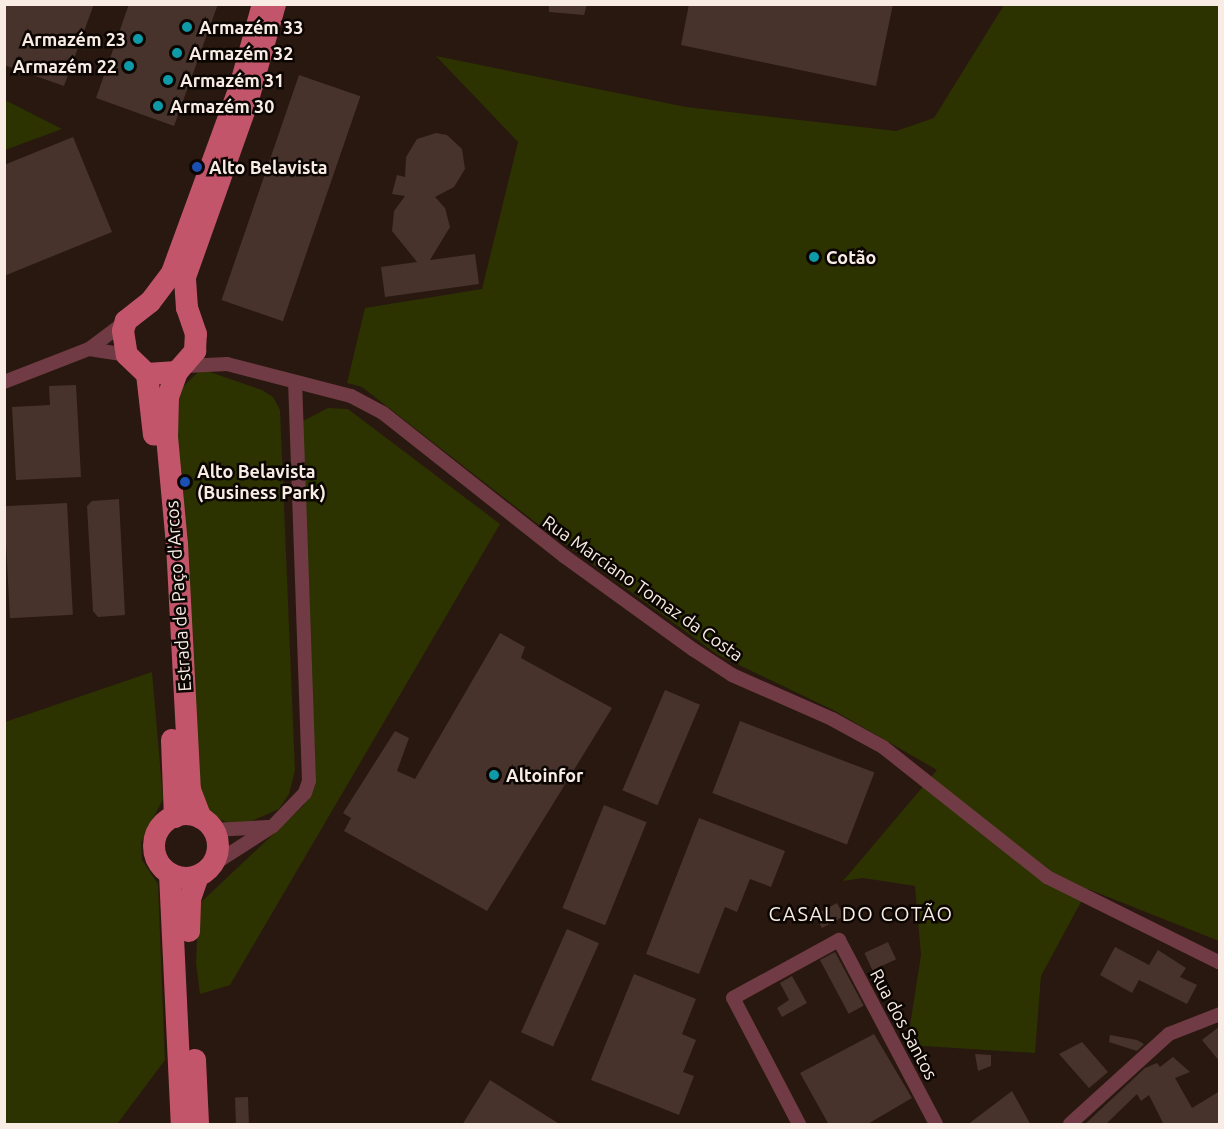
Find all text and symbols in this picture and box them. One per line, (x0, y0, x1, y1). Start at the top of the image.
place label: Armazém 33 (199, 16, 303, 38)
marker: Armazém 33 (180, 20, 194, 34)
place label: Armazém 23 (22, 28, 126, 50)
marker: Armazém 23 (131, 32, 145, 46)
place label: Armazém 32 (189, 42, 293, 64)
marker: Armazém 32 (170, 46, 184, 60)
place label: Armazém 22 (13, 55, 117, 77)
marker: Armazém 22 (122, 59, 136, 73)
place label: Armazém 31 (180, 69, 284, 91)
marker: Armazém 31 (161, 73, 175, 87)
place label: Armazém 30 (170, 95, 274, 117)
marker: Armazém 30 (151, 99, 165, 113)
place label: Alto Belavista (209, 156, 328, 178)
marker: Alto Belavista (190, 160, 204, 174)
place label: Cotão (826, 246, 876, 268)
marker: Cotão (807, 250, 821, 264)
place label: Alto Belavista (Business Park) (197, 461, 326, 504)
marker: Alto Belavista (Business Park) (178, 475, 192, 489)
street label: Estrada de Paço d'Arcos (161, 500, 195, 692)
street label: Rua Marciano Tomaz da Costa (539, 510, 747, 666)
place label: Altoinfor (506, 764, 583, 786)
marker: Altoinfor (487, 768, 501, 782)
district label: CASAL DO COTÃO (768, 901, 954, 925)
street label: Rua dos Santos (866, 965, 942, 1083)

